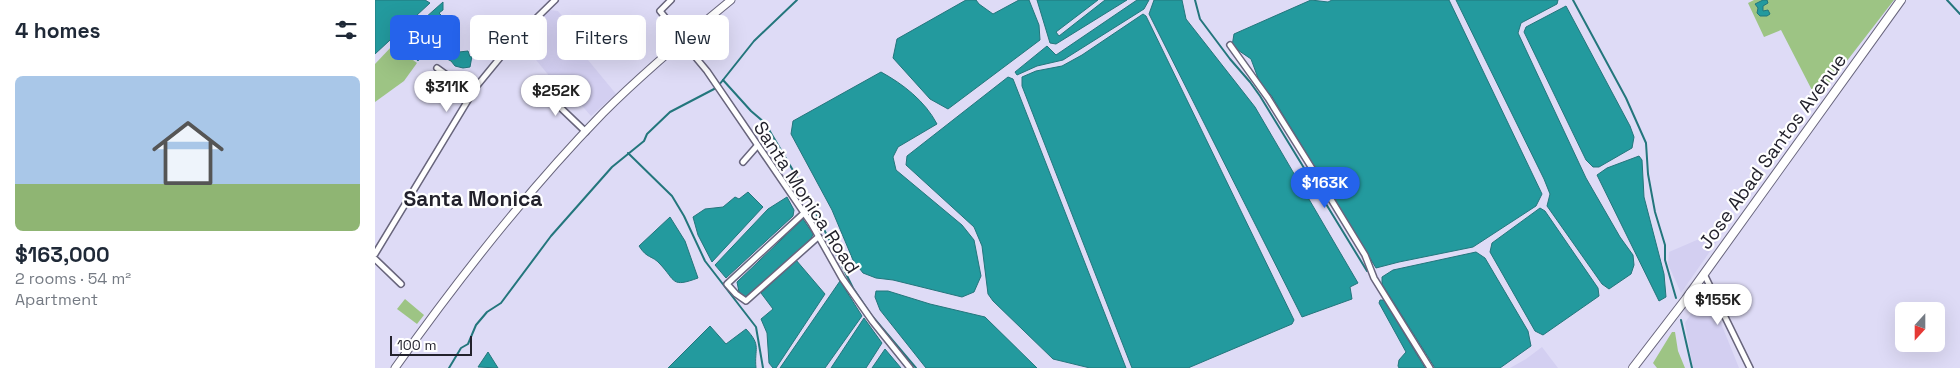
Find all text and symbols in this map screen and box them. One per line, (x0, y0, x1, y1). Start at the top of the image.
chip: Buy (390, 15, 460, 60)
chip: Rent (470, 15, 547, 60)
chip: Filters (557, 15, 646, 60)
chip: New (656, 15, 729, 60)
icon: filters (332, 16, 360, 44)
text: 4 homes (15, 17, 101, 44)
street label: Jose Abad Santos Avenue (1693, 48, 1852, 254)
pin: $311K (412, 70, 482, 113)
pin: $252K (521, 74, 591, 117)
text: $311K (425, 76, 469, 97)
text: $252K (532, 80, 580, 101)
icon: home (143, 108, 233, 198)
street label: Santa Monica Road (748, 116, 865, 278)
pin: $163K (1290, 166, 1360, 209)
text: $163K (1302, 172, 1348, 193)
district label: Santa Monica (404, 185, 542, 212)
text: $163,000 (15, 241, 110, 268)
text: 2 rooms · 54 m² (15, 268, 131, 289)
pin: $155K (1683, 284, 1753, 326)
text: Apartment (15, 289, 98, 310)
text: $155K (1695, 289, 1741, 310)
north arrow (1895, 302, 1945, 352)
map controls (1895, 302, 1945, 352)
scale bar (390, 333, 473, 356)
text: 100 m (397, 336, 436, 354)

